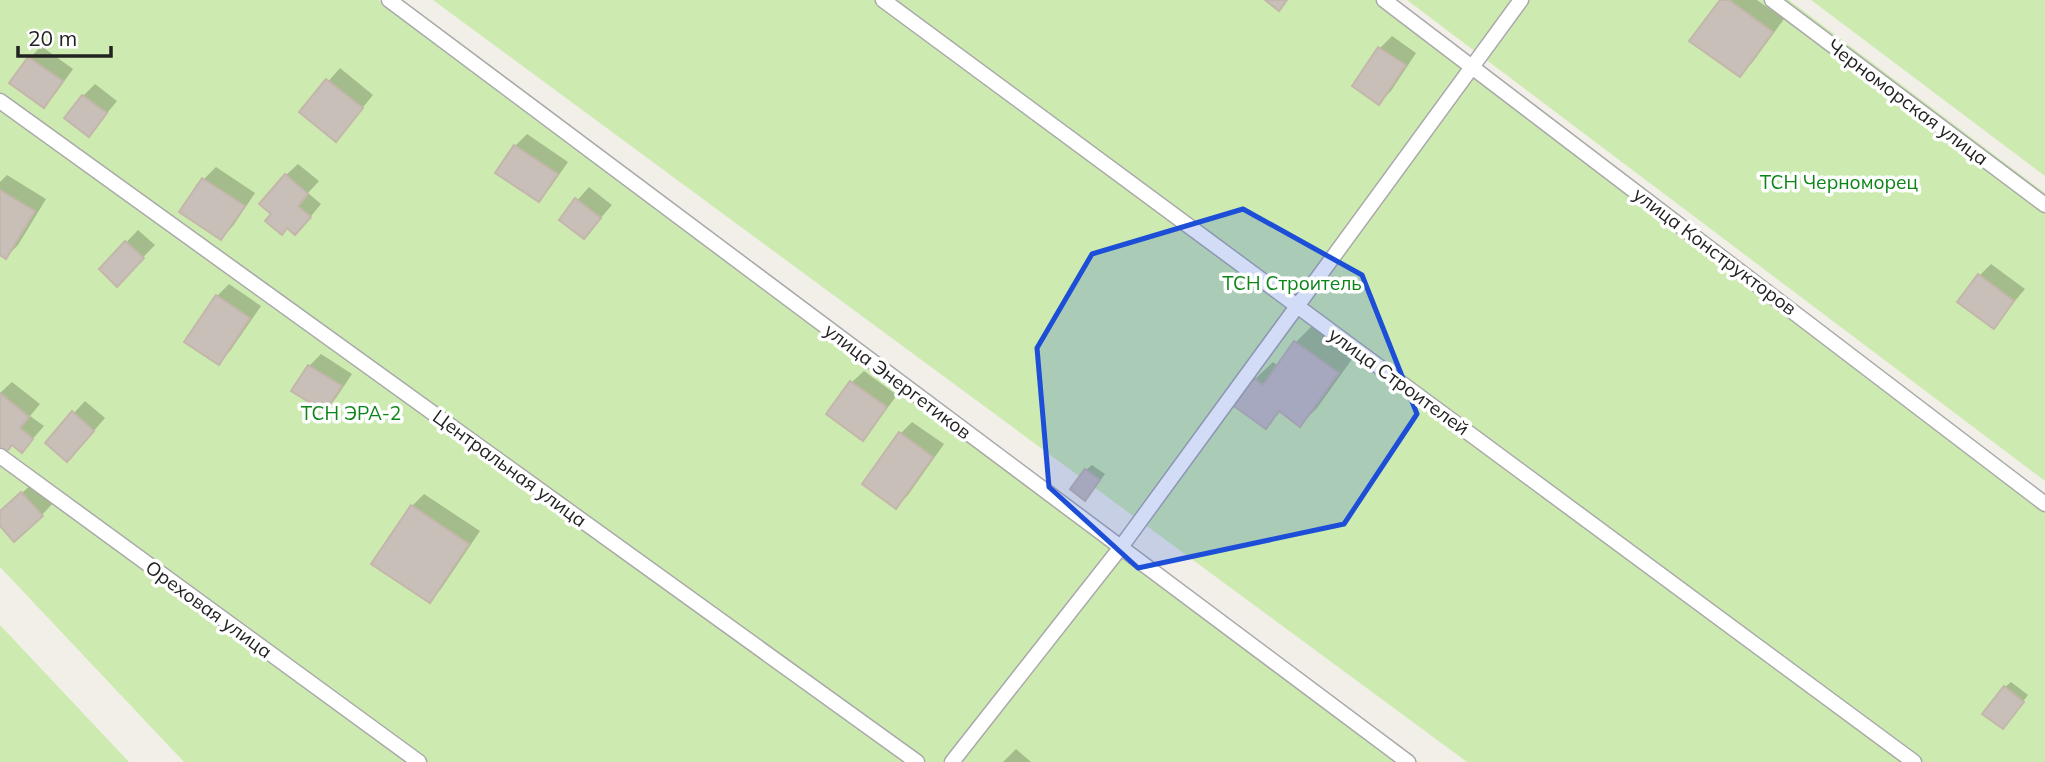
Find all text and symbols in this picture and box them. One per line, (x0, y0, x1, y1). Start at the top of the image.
scale bar (18, 14, 110, 58)
text: 20 m (28, 25, 77, 51)
street label: Черноморская улица (1823, 34, 1993, 170)
park label: ТСН Черноморец (1760, 170, 1919, 194)
street label: улица Конструкторов (1629, 182, 1801, 320)
park label: ТСН Строитель (1222, 271, 1362, 295)
street label: улица Энергетиков (820, 318, 976, 444)
street label: улица Строителей (1324, 322, 1474, 440)
park label: ТСН ЭРА-2 (301, 401, 401, 425)
street label: Центральная улица (428, 404, 592, 532)
street label: Ореховая улица (141, 555, 277, 663)

